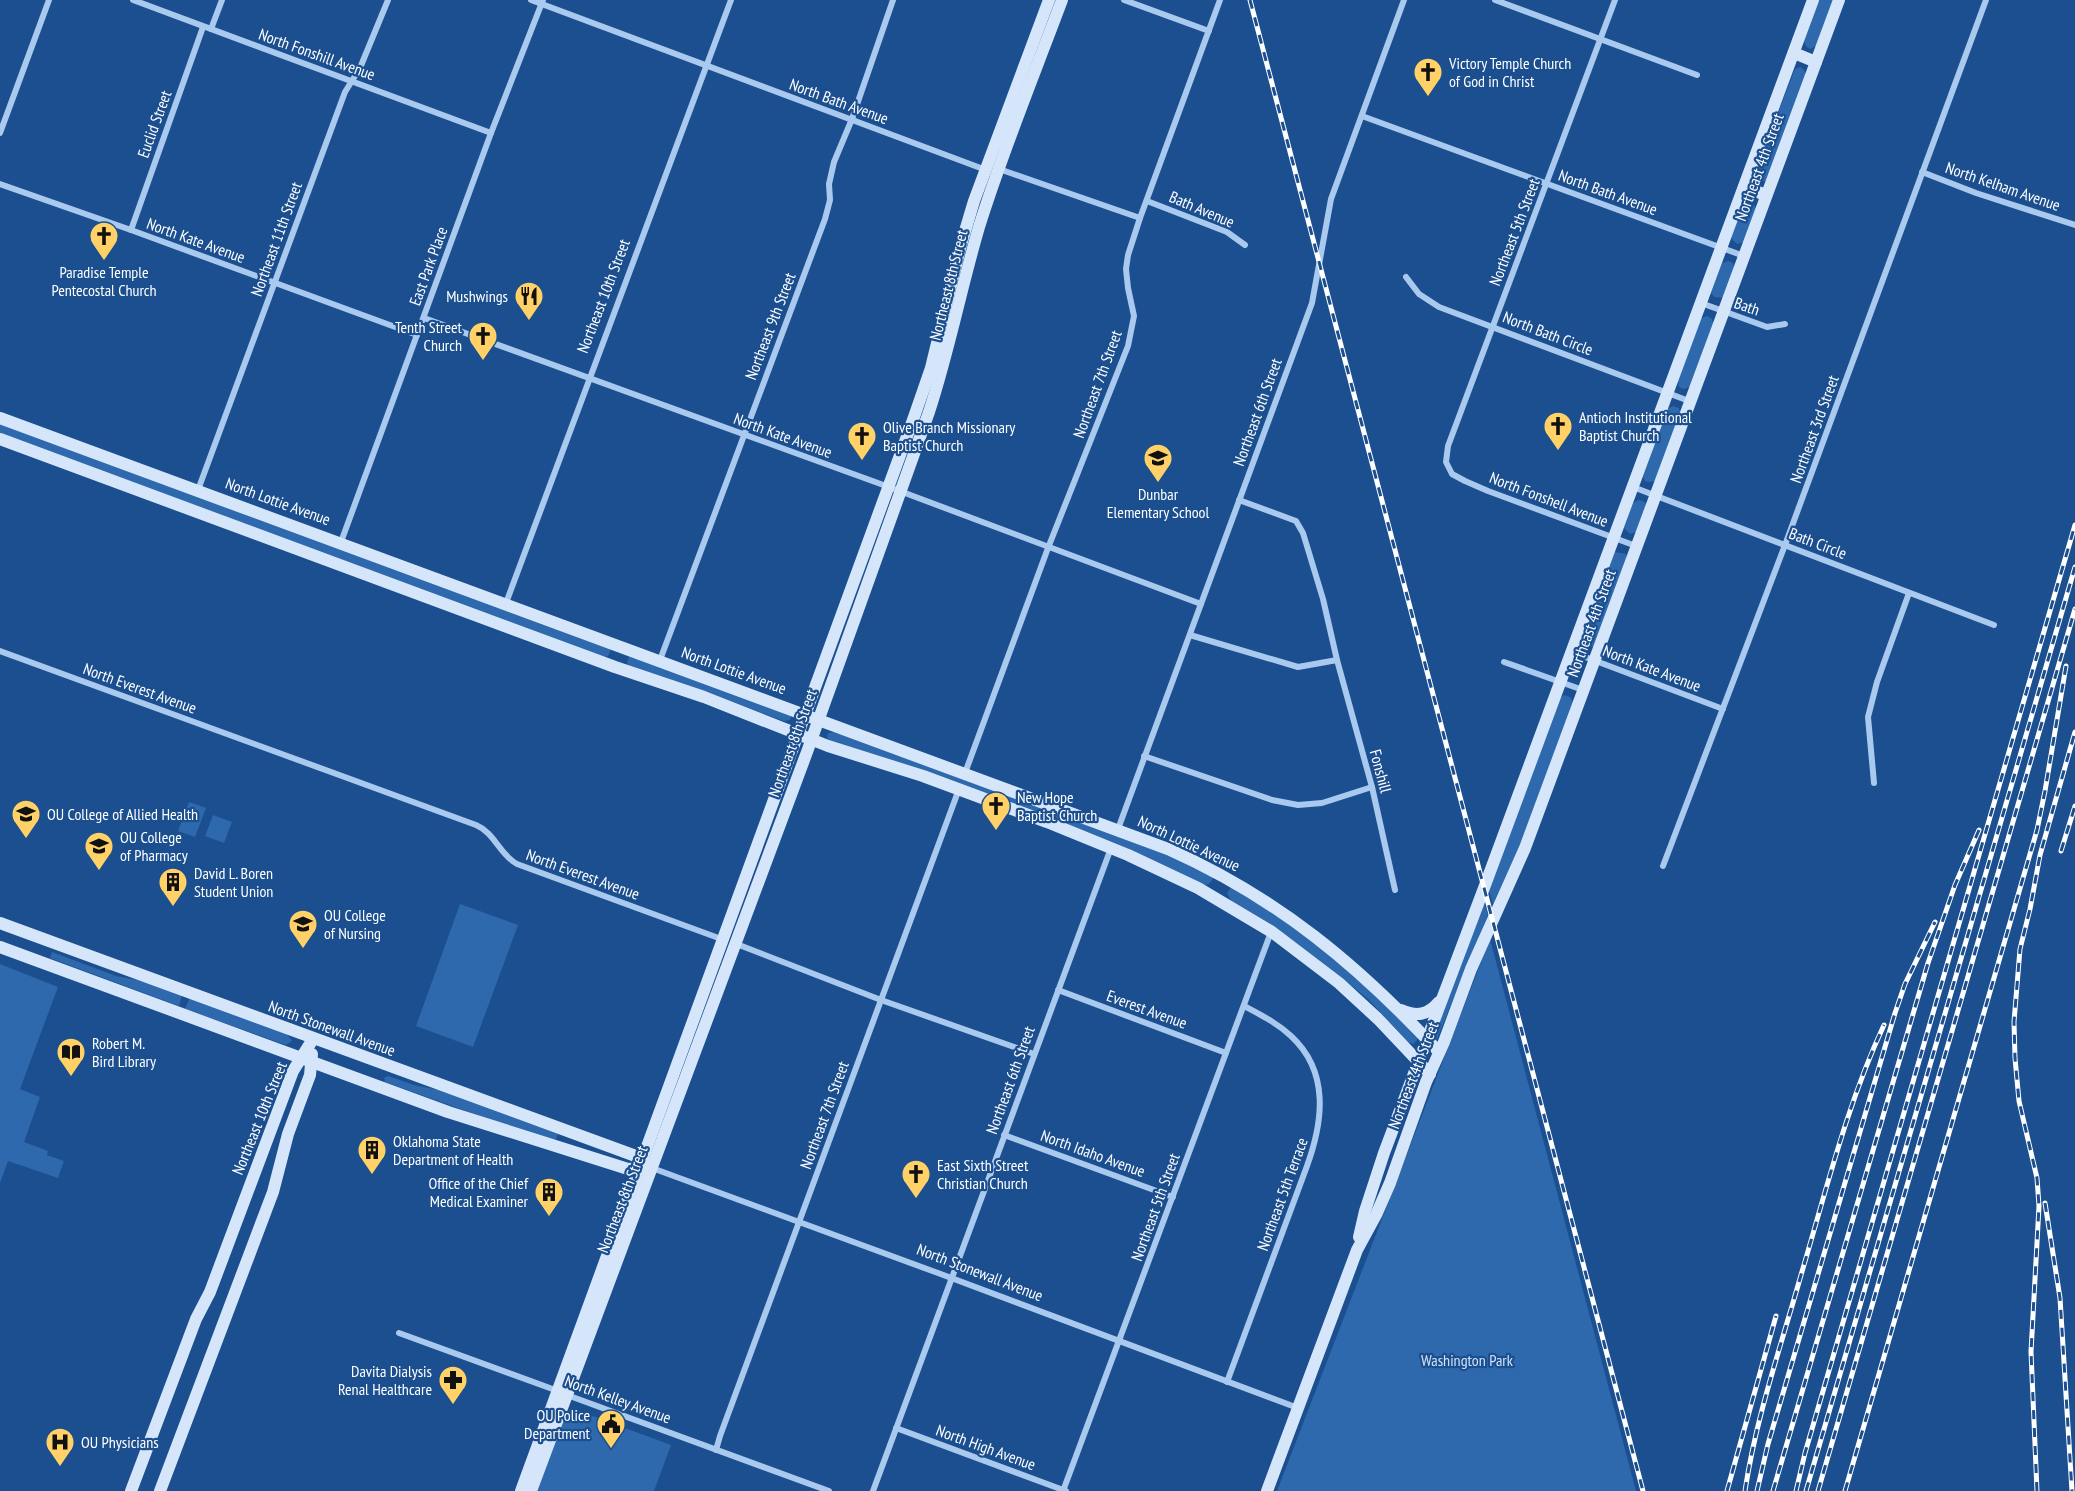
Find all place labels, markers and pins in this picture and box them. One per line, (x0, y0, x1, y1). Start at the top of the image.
place label: Victory Temple Church of God in Christ (1448, 53, 1571, 91)
church icon: Victory Temple Church of God in Christ (1412, 56, 1444, 98)
church icon: Paradise Temple Pentecostal Church (88, 220, 120, 262)
place label: Paradise Temple Pentecostal Church (51, 262, 157, 300)
restaurant icon: Mushwings (513, 280, 545, 322)
place label: Mushwings (446, 286, 508, 306)
place label: Tenth Street Church (395, 317, 463, 355)
church icon: Tenth Street Church (467, 320, 499, 362)
place label: Antioch Institutional Baptist Church (1579, 407, 1692, 445)
church icon: Antioch Institutional Baptist Church (1542, 410, 1574, 452)
place label: Olive Branch Missionary Baptist Church (883, 417, 1015, 455)
church icon: Olive Branch Missionary Baptist Church (846, 420, 878, 462)
school or university icon: Dunbar Elementary School (1142, 442, 1174, 484)
place label: Dunbar Elementary School (1107, 484, 1210, 522)
place label: New Hope Baptist Church (1017, 787, 1097, 825)
church icon: New Hope Baptist Church (980, 790, 1012, 832)
school or university icon: OU College of Allied Health (10, 798, 42, 840)
place label: OU College of Allied Health (47, 804, 198, 824)
place label: OU College of Pharmacy (120, 827, 188, 865)
school or university icon: OU College of Pharmacy (83, 830, 115, 872)
place label: David L. Boren Student Union (194, 863, 273, 901)
building icon: David L. Boren Student Union (157, 866, 189, 908)
place label: OU College of Nursing (324, 905, 386, 943)
school or university icon: OU College of Nursing (287, 908, 319, 950)
place label: Robert M. Bird Library (92, 1033, 156, 1071)
library icon: Robert M. Bird Library (55, 1036, 87, 1078)
place label: Oklahoma State Department of Health (393, 1131, 513, 1169)
building icon: Oklahoma State Department of Health (356, 1134, 388, 1176)
place label: East Sixth Street Christian Church (937, 1155, 1029, 1193)
church icon: East Sixth Street Christian Church (900, 1158, 932, 1200)
place label: Office of the Chief Medical Examiner (428, 1173, 529, 1211)
building icon: Office of the Chief Medical Examiner (533, 1176, 565, 1218)
place label: Davita Dialysis Renal Healthcare (338, 1361, 432, 1399)
pharmacy icon: Davita Dialysis Renal Healthcare (437, 1364, 469, 1406)
place label: OU Police Department (524, 1405, 591, 1443)
public building icon: OU Police Department (595, 1408, 627, 1450)
hospital icon: OU Physicians (44, 1426, 76, 1468)
place label: OU Physicians (81, 1432, 159, 1452)

